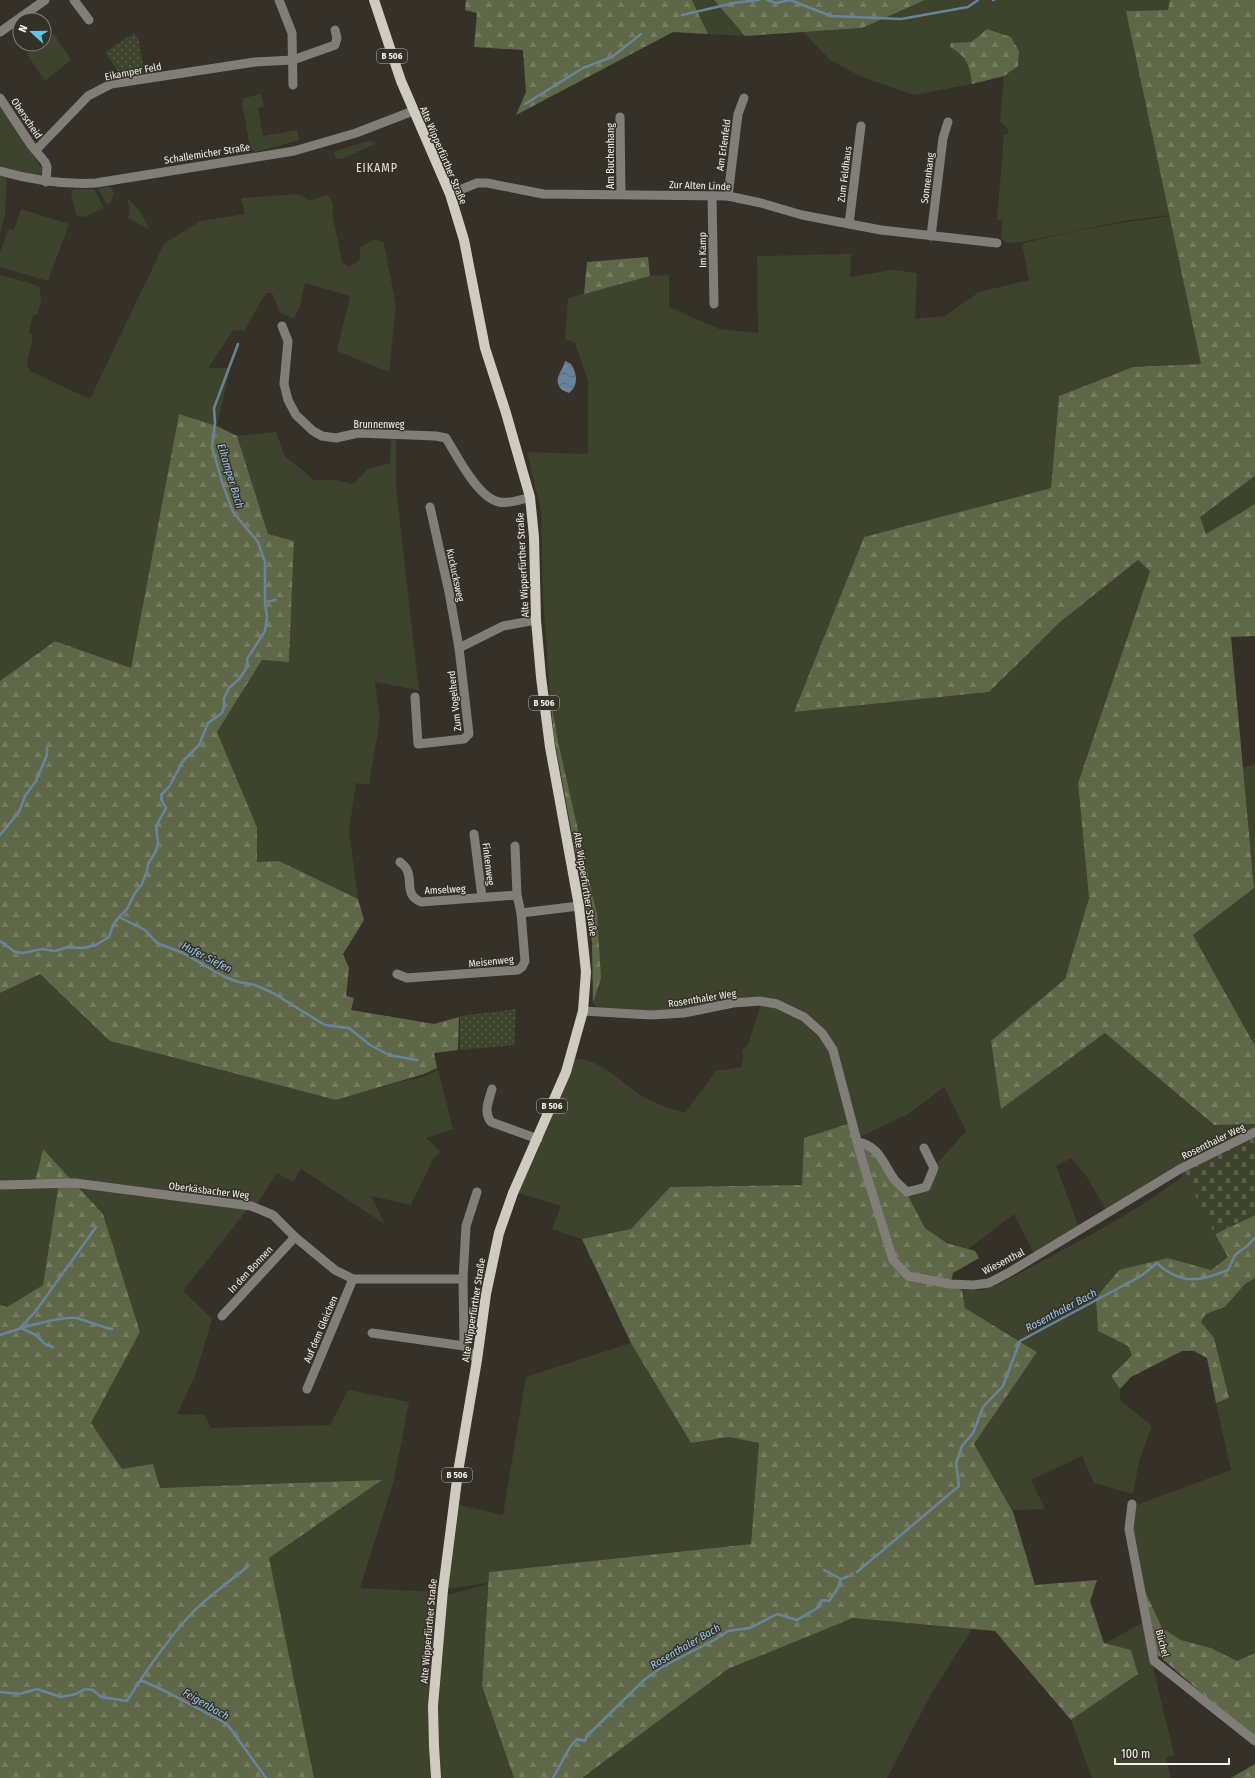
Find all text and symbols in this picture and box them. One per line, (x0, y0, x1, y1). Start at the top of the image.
north arrow (12, 12, 52, 52)
text: N (16, 23, 30, 34)
road number: B 506 (377, 49, 407, 63)
street label: Eikamper Feld (104, 61, 162, 83)
street label: Oberscheid (8, 96, 44, 141)
street label: Alte Wipperfürther Straße (417, 105, 469, 206)
street label: Am Erlenfeld (714, 119, 734, 172)
street label: Am Buchenhang (605, 123, 617, 189)
street label: Schallemicher Straße (163, 141, 251, 167)
street label: Zum Feldhaus (836, 145, 854, 203)
street label: Sonnenhang (919, 152, 937, 204)
district label: EIKAMP (356, 161, 398, 175)
street label: Zur Alten Linde (669, 179, 731, 193)
street label: Im Kamp (697, 232, 709, 268)
street label: Brunnenweg (353, 419, 405, 431)
water label: Eikamper Bach (214, 442, 247, 510)
street label: Alte Wipperfürther Straße (514, 512, 532, 618)
street label: Kuckucksweg (444, 548, 467, 603)
street label: Zum Vogelherd (446, 670, 464, 732)
road number: B 506 (529, 696, 559, 710)
street label: Alte Wipperfürther Straße (571, 831, 599, 937)
street label: Finkenweg (479, 842, 497, 886)
street label: Amselweg (424, 883, 466, 897)
water label: Hufer Siefen (180, 939, 234, 976)
street label: Meisenweg (468, 954, 515, 970)
street label: Rosenthaler Weg (667, 988, 737, 1010)
road number: B 506 (537, 1099, 567, 1113)
street label: Rosenthaler Weg (1180, 1121, 1247, 1162)
street label: Oberkäsbacher Weg (168, 1180, 250, 1202)
street label: In den Bonnen (226, 1244, 275, 1296)
street label: Wiesenthal (980, 1246, 1027, 1278)
street label: Alte Wipperfürther Straße (460, 1257, 488, 1363)
water label: Rosenthaler Bach (1023, 1286, 1099, 1335)
street label: Auf dem Gleichen (301, 1294, 340, 1365)
road number: B 506 (442, 1468, 472, 1482)
street label: Alte Wipperfürther Straße (418, 1578, 440, 1684)
water label: Rosenthaler Bach (648, 1621, 723, 1672)
street label: Büchel (1153, 1628, 1171, 1659)
water label: Feigenbach (180, 1686, 231, 1723)
scale bar (1115, 1740, 1229, 1766)
text: 100 m (1121, 1747, 1150, 1761)

